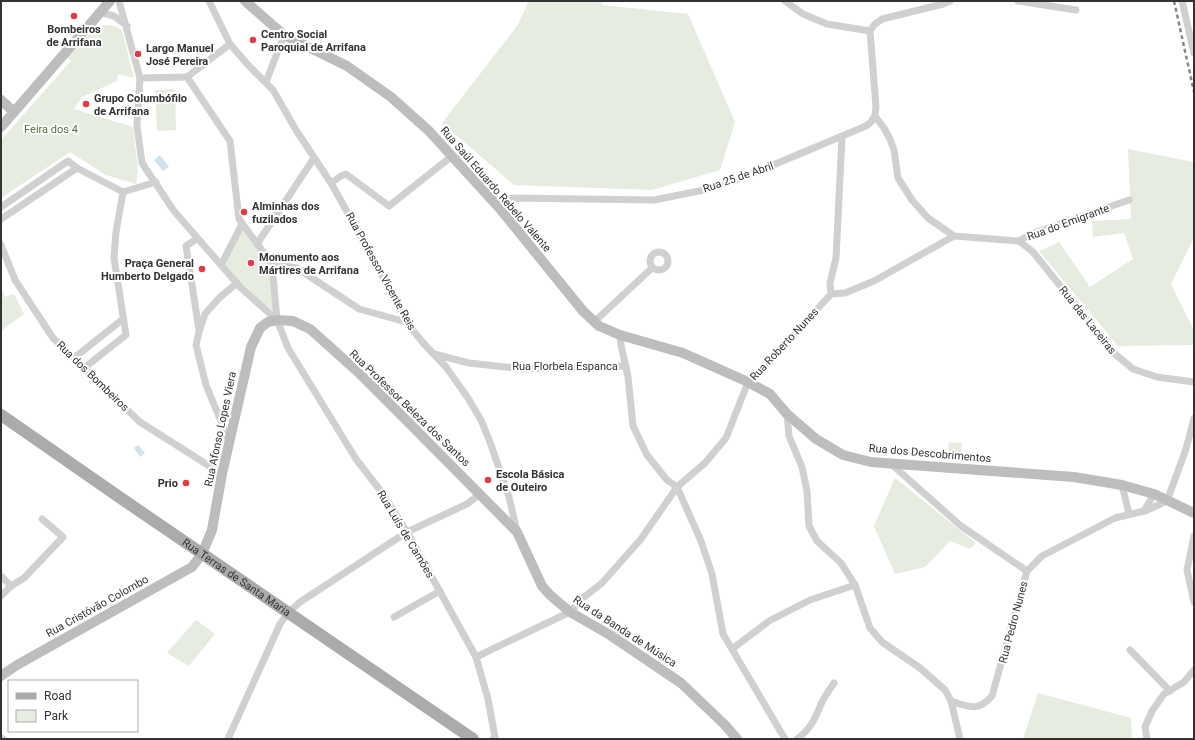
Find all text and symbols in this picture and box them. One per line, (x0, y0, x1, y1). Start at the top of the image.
marker: Bombeiros de Arrifana (69, 11, 79, 21)
place label: Bombeiros de Arrifana (46, 23, 102, 49)
place label: Centro Social Paroquial de Arrifana (261, 28, 366, 54)
marker: Centro Social Paroquial de Arrifana (248, 35, 258, 45)
place label: Largo Manuel José Pereira (146, 42, 214, 68)
marker: Largo Manuel José Pereira (133, 49, 143, 59)
place label: Grupo Columbófilo de Arrifana (94, 92, 187, 118)
marker: Grupo Columbófilo de Arrifana (81, 99, 91, 109)
park label: Feira dos 4 (24, 123, 78, 136)
street label: Rua Saúl Eduardo Rebelo Valente (438, 124, 554, 255)
street label: Rua 25 de Abril (701, 159, 775, 196)
place label: Alminhas dos fuzilados (252, 200, 320, 226)
street label: Rua do Emigrante (1025, 202, 1111, 243)
marker: Alminhas dos fuzilados (239, 207, 249, 217)
street label: Rua Professor Vicente Reis (343, 210, 419, 333)
place label: Monumento aos Mártires de Arrifana (259, 251, 359, 277)
place label: Praça General Humberto Delgado (101, 257, 194, 283)
marker: Monumento aos Mártires de Arrifana (246, 258, 256, 268)
marker: Praça General Humberto Delgado (197, 264, 207, 274)
street label: Rua das Laceiras (1056, 284, 1119, 357)
street label: Rua Roberto Nunes (747, 305, 822, 383)
street label: Rua dos Bombeiros (54, 339, 132, 414)
street label: Rua Professor Beleza dos Santos (347, 347, 473, 470)
street label: Rua Florbela Espanca (512, 360, 618, 373)
street label: Rua Afonso Lopes Viera (202, 370, 239, 488)
street label: Rua dos Descobrimentos (868, 442, 992, 465)
place label: Escola Básica de Outeiro (496, 468, 565, 494)
marker: Escola Básica de Outeiro (483, 475, 493, 485)
place label: Prio (158, 477, 178, 490)
marker: Prio (181, 478, 191, 488)
street label: Rua Luís de Camões (374, 488, 437, 581)
street label: Rua Terras de Santa Maria (179, 536, 293, 619)
street label: Rua Cristóvão Colombo (44, 573, 151, 640)
street label: Rua Pedro Nunes (996, 579, 1031, 665)
street label: Rua da Banda de Música (571, 593, 679, 670)
legend (8, 680, 138, 732)
text: Road (44, 689, 72, 703)
text: Park (44, 709, 69, 723)

